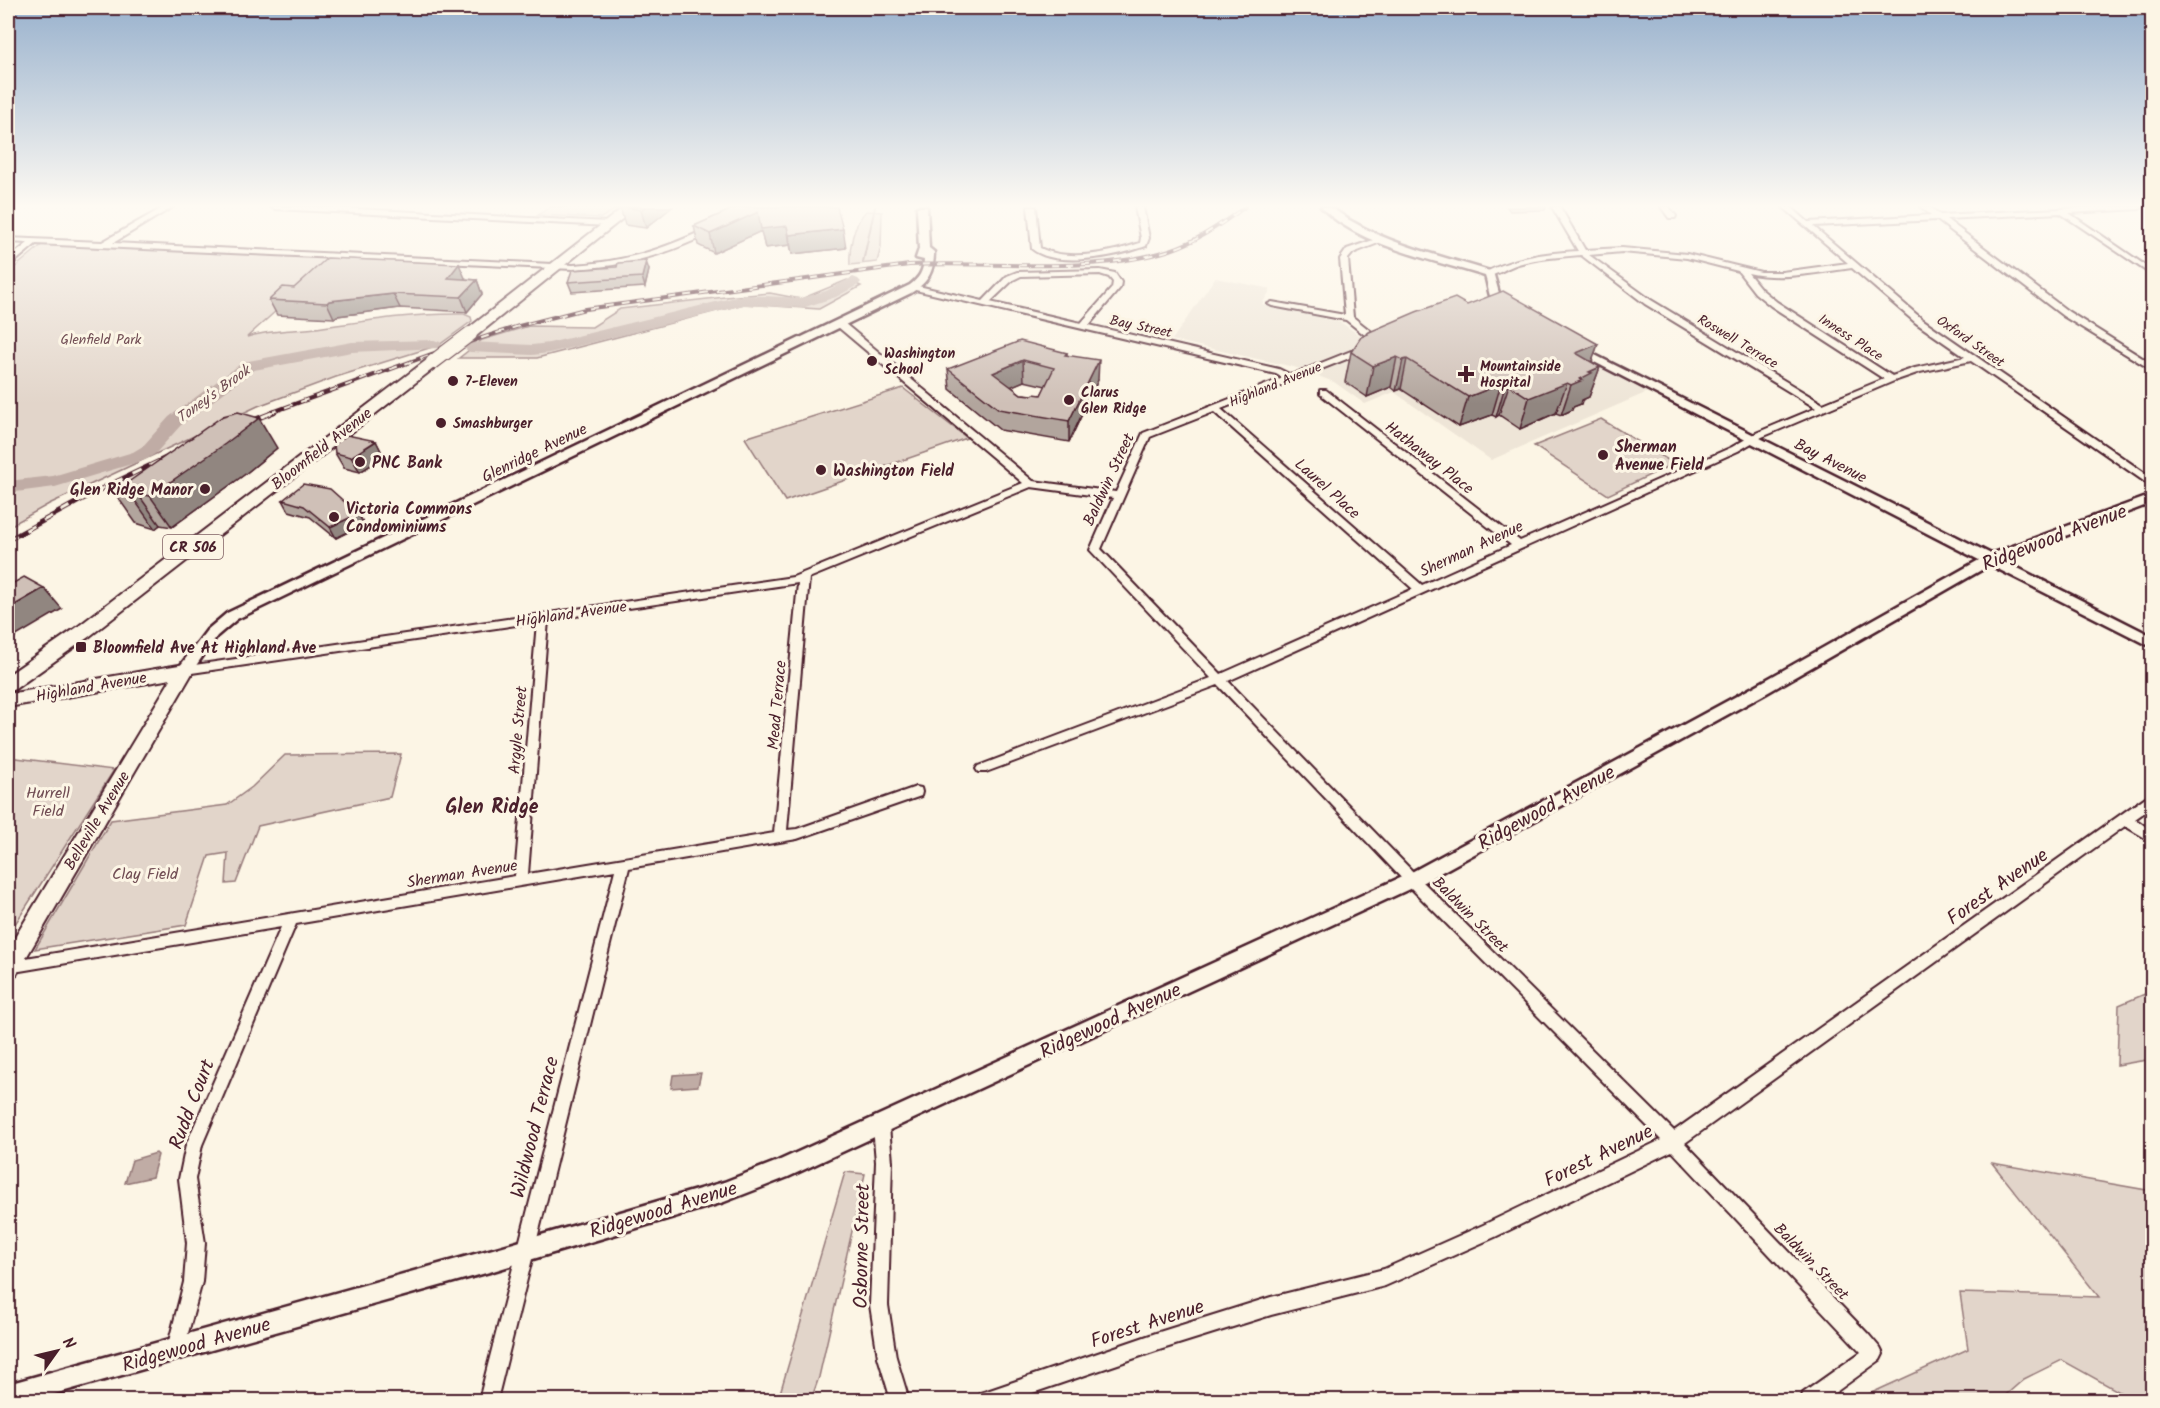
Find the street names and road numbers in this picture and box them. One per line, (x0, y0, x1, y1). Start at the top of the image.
street label: Roswell Terrace (1693, 309, 1783, 375)
street label: Inness Place (1814, 309, 1888, 367)
street label: Bay Street (1108, 310, 1175, 344)
street label: Oxford Street (1932, 310, 2010, 374)
street label: Highland Avenue (1226, 356, 1326, 414)
street label: Bloomfield Avenue (266, 402, 378, 497)
street label: Hathaway Place (1379, 415, 1479, 501)
street label: Glenridge Avenue (478, 417, 592, 490)
street label: Baldwin Street (1077, 428, 1142, 530)
street label: Bay Avenue (1790, 432, 1871, 490)
street label: Laurel Place (1288, 453, 1366, 526)
street label: Ridgewood Avenue (1977, 496, 2132, 581)
street label: Sherman Avenue (1416, 514, 1528, 584)
road number: CR 506 (163, 535, 223, 559)
street label: Highland Avenue (514, 594, 628, 635)
street label: Mead Terrace (761, 659, 794, 751)
street label: Highland Avenue (34, 665, 149, 710)
street label: Argyle Street (502, 684, 535, 775)
street label: Ridgewood Avenue (1472, 758, 1622, 860)
street label: Belleville Avenue (58, 767, 137, 875)
street label: Forest Avenue (1941, 841, 2056, 935)
street label: Sherman Avenue (405, 853, 519, 896)
street label: Baldwin Street (1426, 871, 1515, 960)
street label: Ridgewood Avenue (1035, 975, 1187, 1069)
street label: Wildwood Terrace (503, 1053, 569, 1202)
street label: Rudd Court (161, 1055, 225, 1154)
street label: Forest Avenue (1539, 1116, 1659, 1197)
street label: Ridgewood Avenue (586, 1173, 742, 1249)
street label: Osborne Street (846, 1183, 880, 1309)
street label: Baldwin Street (1767, 1217, 1855, 1307)
street label: Forest Avenue (1086, 1291, 1209, 1358)
street label: Ridgewood Avenue (118, 1309, 275, 1382)

